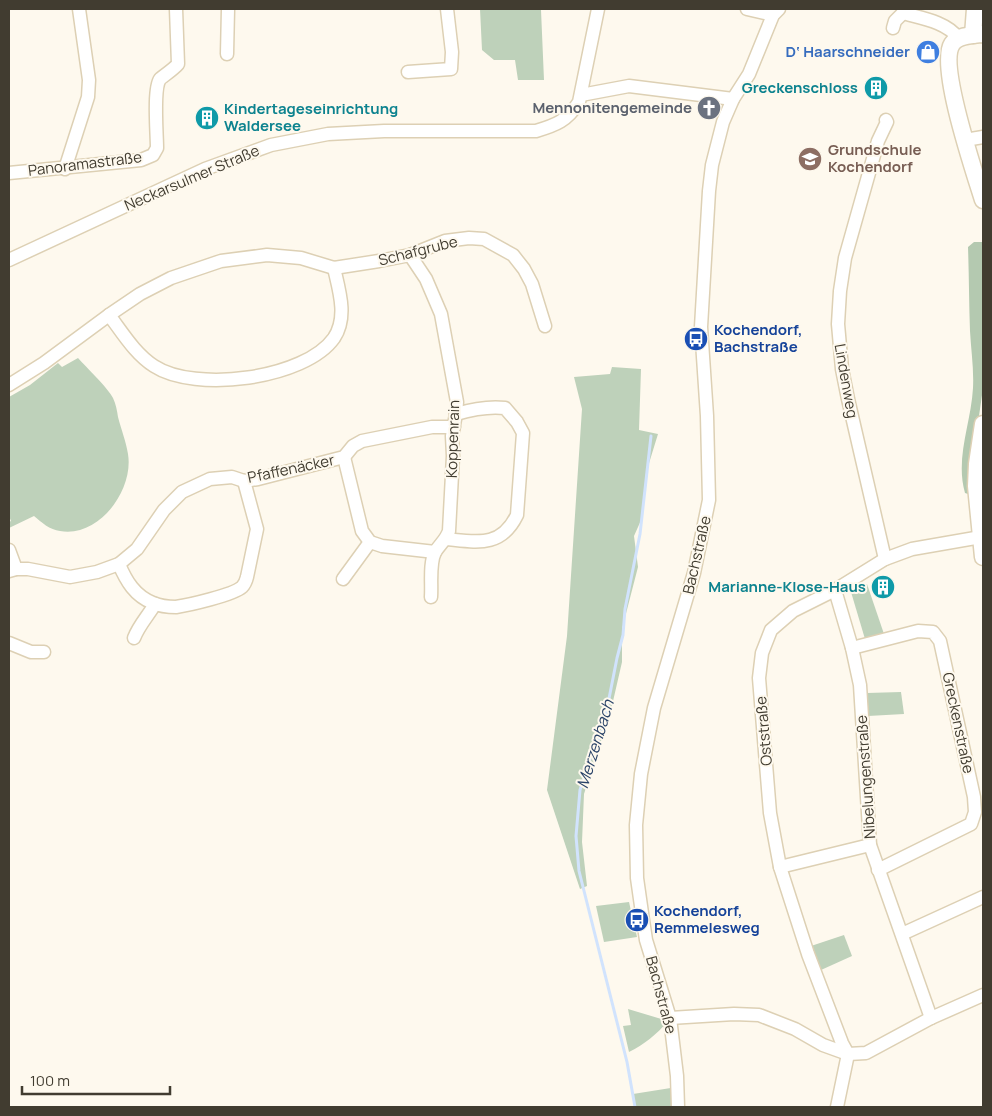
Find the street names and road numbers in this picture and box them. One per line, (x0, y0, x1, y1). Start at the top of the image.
street label: Neckarsulmer Straße (121, 139, 263, 215)
street label: Panoramastraße (27, 146, 143, 181)
street label: Schafgrube (376, 230, 460, 270)
street label: Lindenweg (830, 342, 863, 420)
street label: Koppenrain (441, 399, 464, 478)
street label: Pfaffenäcker (246, 449, 337, 488)
street label: Bachstraße (677, 513, 716, 596)
street label: Greckenstraße (938, 670, 979, 776)
street label: Oststraße (750, 695, 777, 767)
street label: Nibelungenstraße (851, 714, 880, 840)
street label: Bachstraße (641, 954, 682, 1036)

